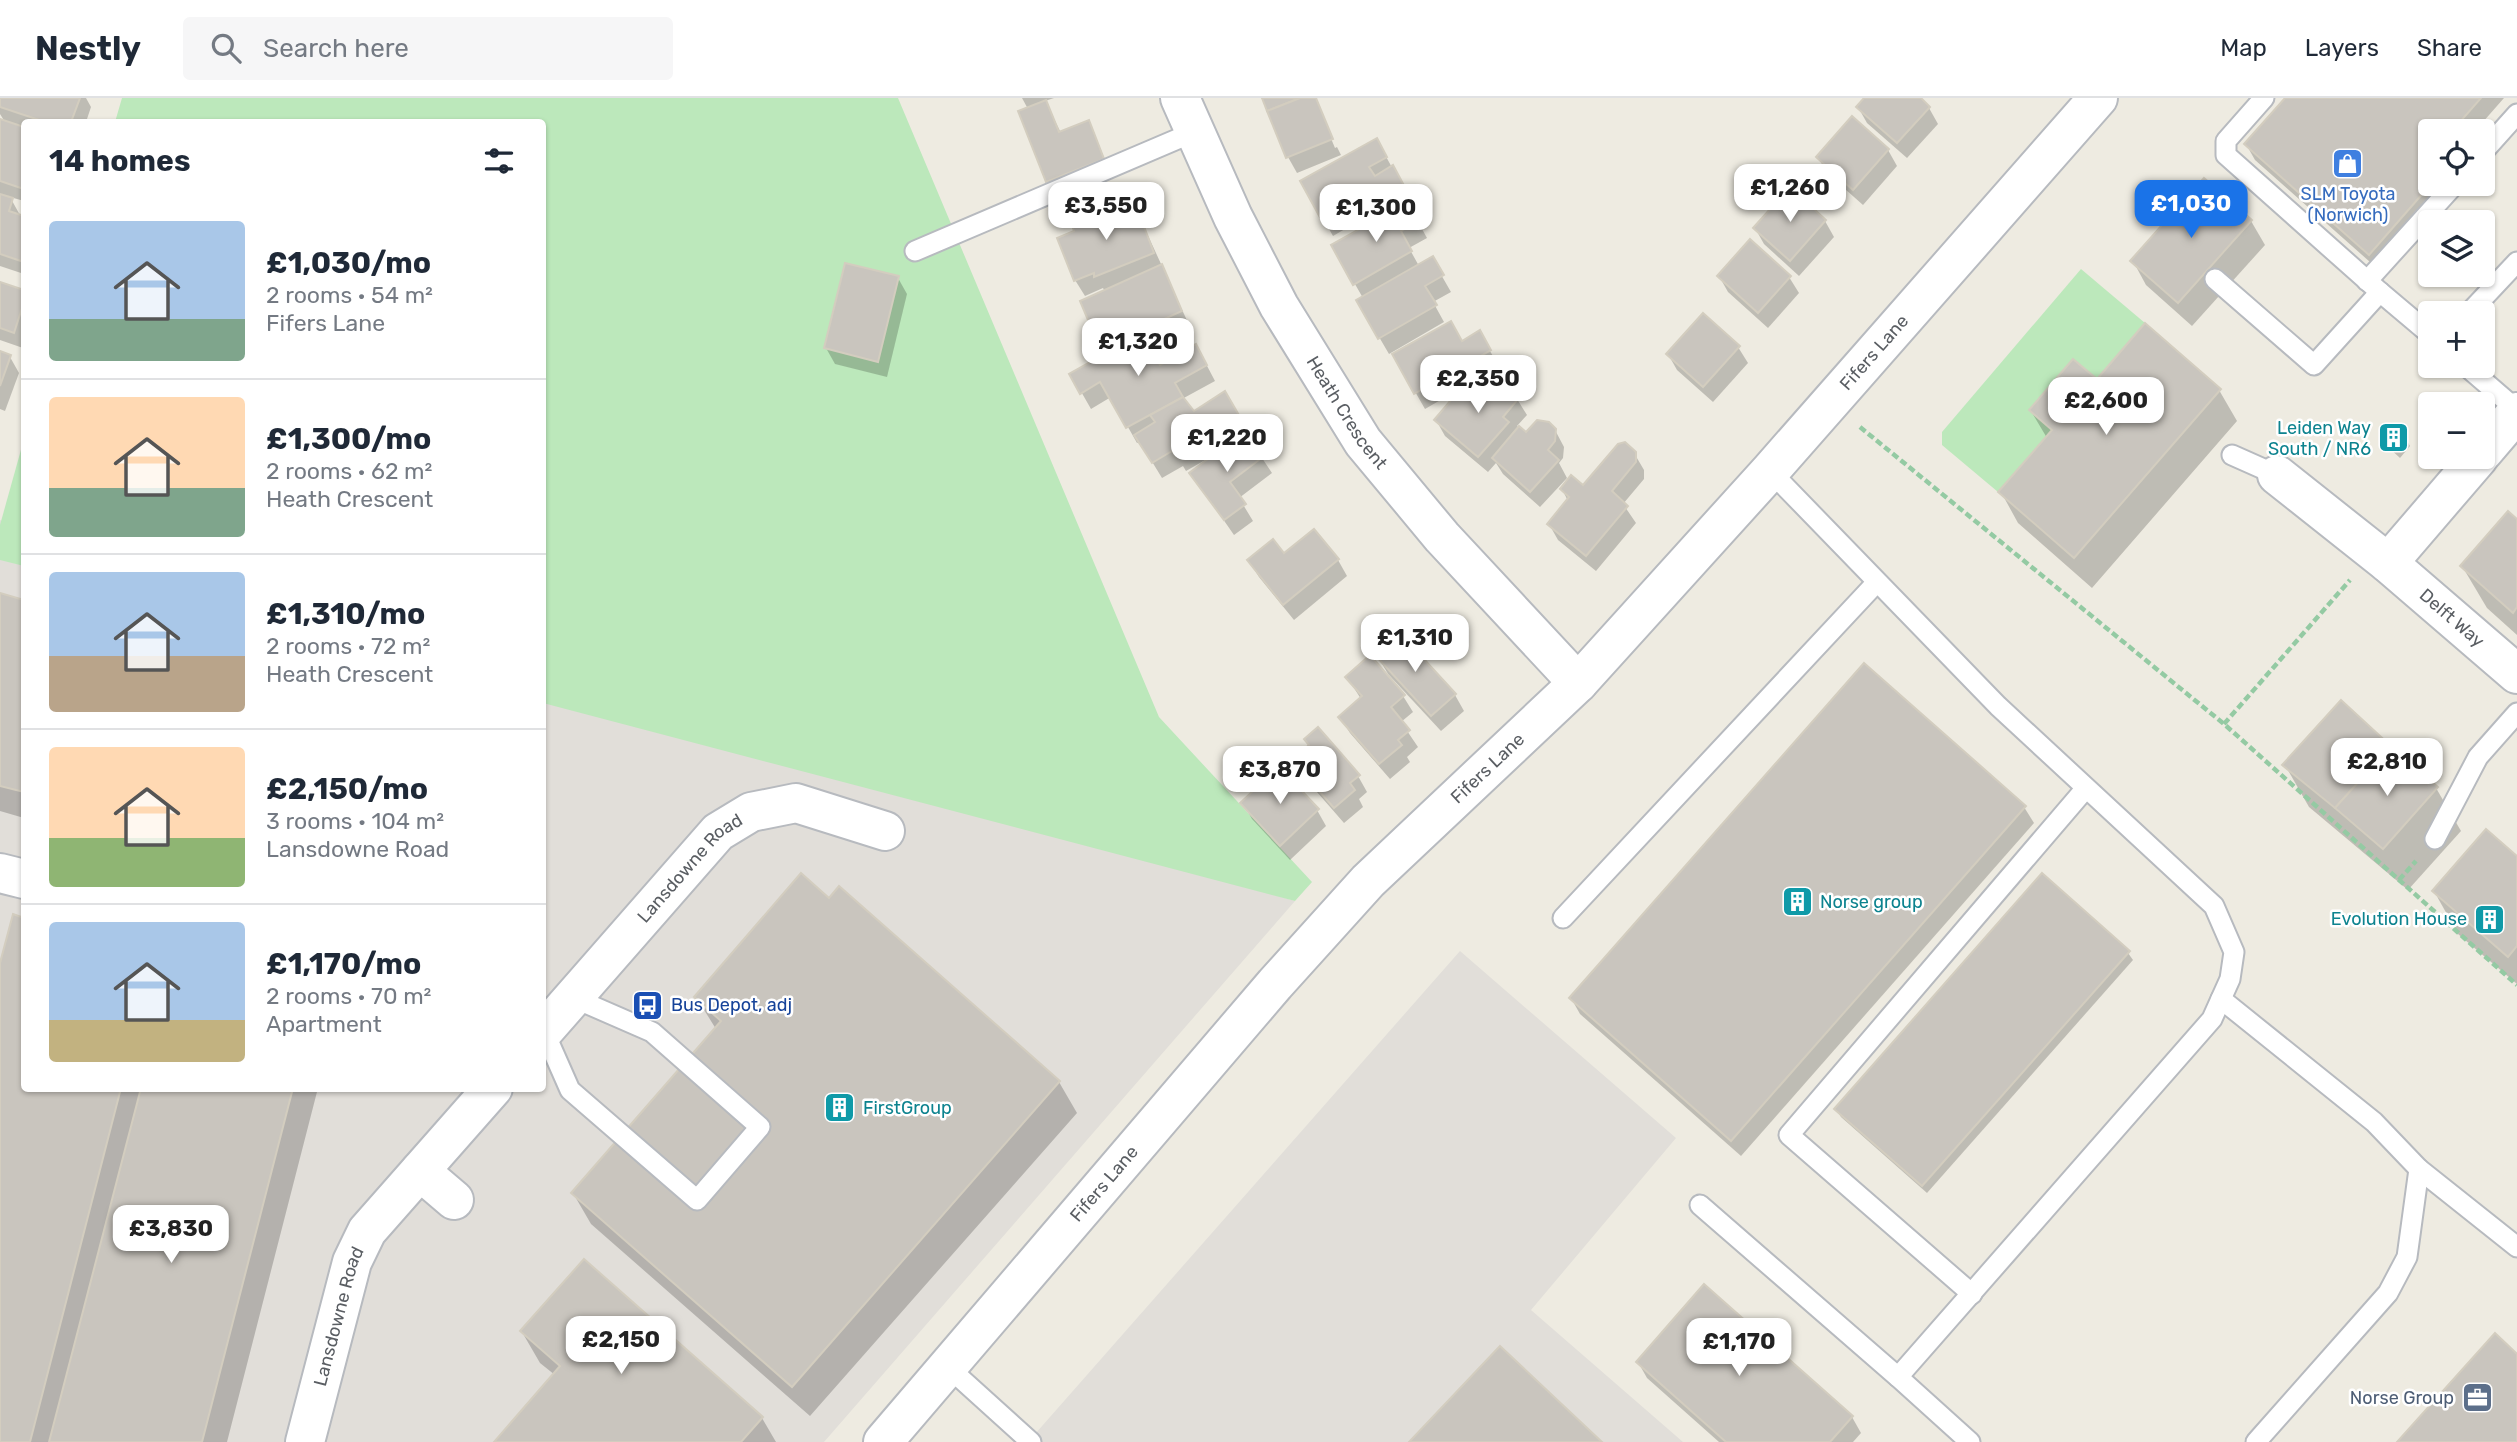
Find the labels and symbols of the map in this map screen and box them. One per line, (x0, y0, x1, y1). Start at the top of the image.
shop icon: SLM Toyota (Norwich) (2331, 147, 2365, 181)
pin: £1,260 (1733, 164, 1847, 224)
pin: £1,030 (2134, 180, 2248, 240)
pin: £3,550 (1049, 183, 1163, 242)
place label: SLM Toyota (Norwich) (2300, 183, 2396, 226)
pin: £1,300 (1319, 184, 1433, 244)
street label: Fifers Lane (1835, 310, 1913, 395)
pin: £1,320 (1081, 318, 1195, 378)
street label: Heath Crescent (1302, 352, 1392, 474)
pin: £2,350 (1421, 356, 1535, 415)
pin: £2,600 (2049, 378, 2163, 437)
pin: £1,220 (1170, 414, 1284, 474)
place label: Leiden Way South / NR6 (2268, 417, 2371, 460)
building icon: Leiden Way South / NR6 (2377, 421, 2411, 455)
street label: Delft Way (2415, 584, 2489, 652)
pin: £1,310 (1358, 614, 1472, 674)
street label: Fifers Lane (1446, 728, 1529, 808)
pin: £2,810 (2330, 738, 2444, 798)
pin: £3,870 (1223, 746, 1337, 806)
street label: Lansdowne Road (633, 809, 746, 927)
building icon: Norse group (1780, 885, 1814, 919)
place label: Norse group (1820, 891, 1923, 913)
building icon: Evolution House (2473, 902, 2507, 936)
place label: Evolution House (2331, 908, 2467, 930)
bus stop icon: Bus Depot, adj (631, 988, 665, 1022)
place label: Bus Depot, adj (671, 994, 792, 1016)
building icon: FirstGroup (823, 1091, 857, 1125)
place label: FirstGroup (863, 1097, 952, 1119)
street label: Fifers Lane (1065, 1141, 1143, 1226)
pin: £3,830 (114, 1206, 228, 1265)
street label: Lansdowne Road (309, 1243, 369, 1388)
pin: £2,150 (564, 1316, 678, 1376)
pin: £1,170 (1682, 1318, 1796, 1378)
office icon: Norse Group (2460, 1381, 2494, 1415)
place label: Norse Group (2350, 1387, 2454, 1409)

